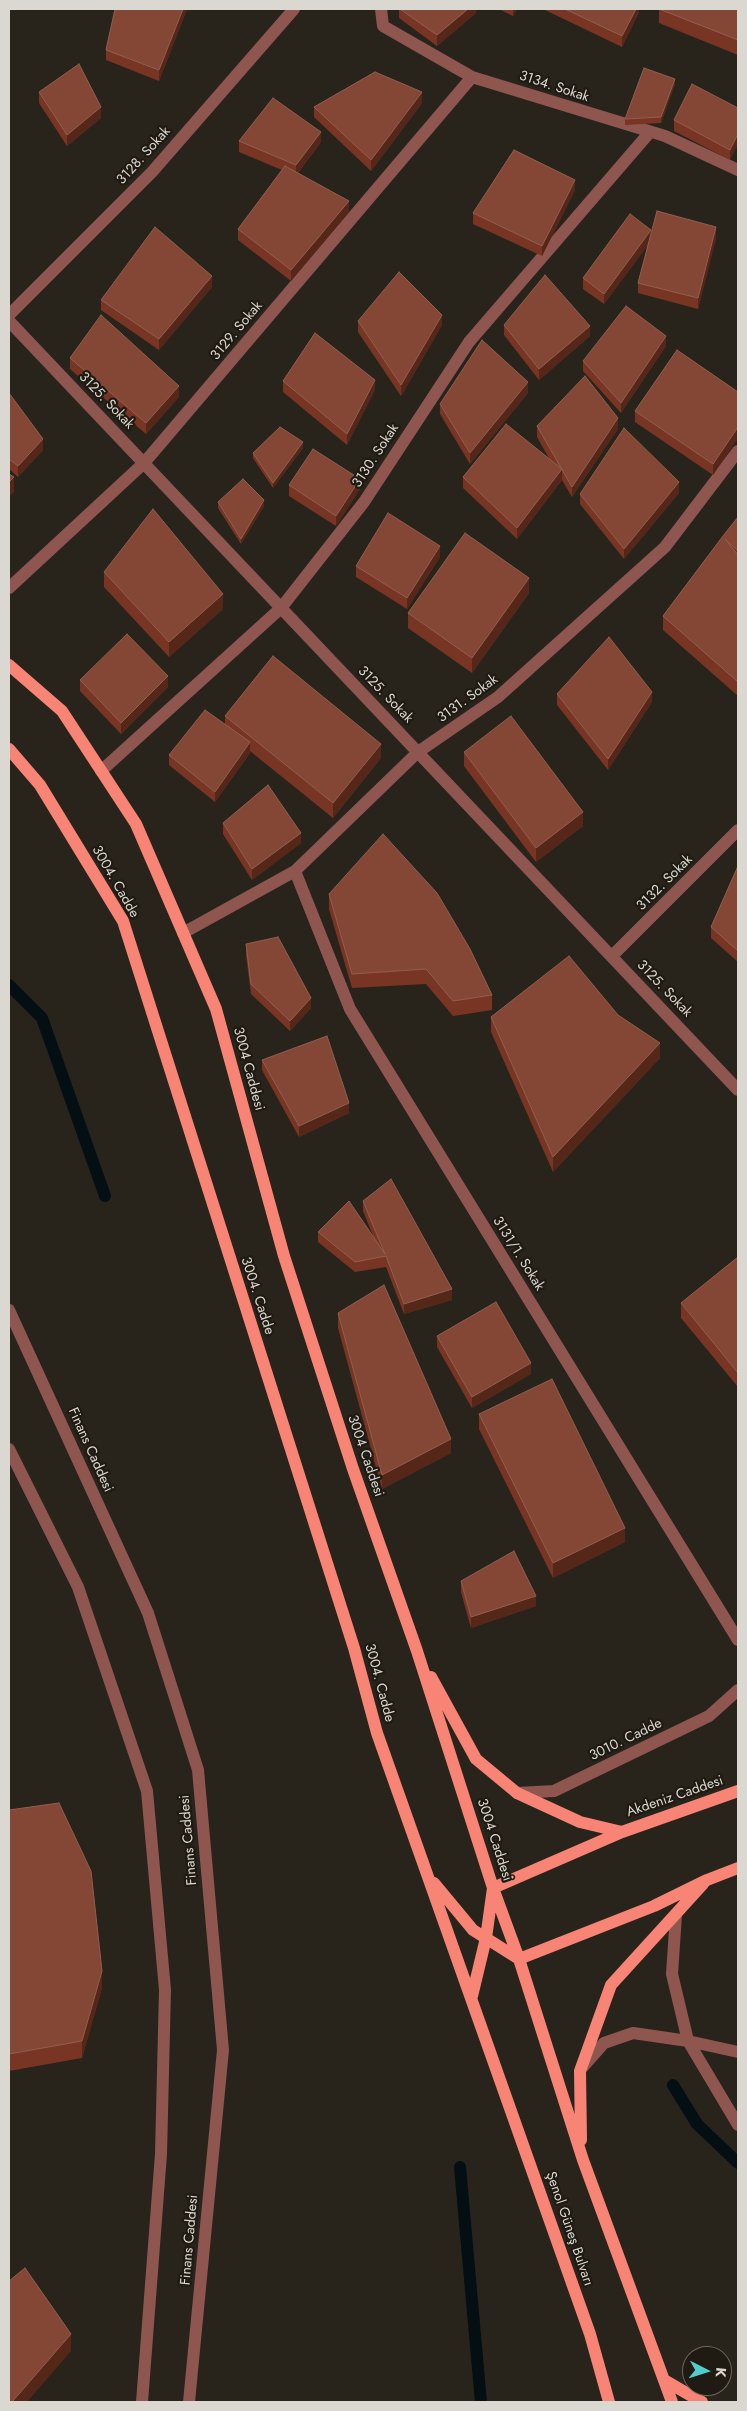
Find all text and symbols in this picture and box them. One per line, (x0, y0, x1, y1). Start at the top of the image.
street label: 3134. Sokak (517, 68, 591, 106)
street label: 3128. Sokak (114, 124, 174, 188)
street label: 3129. Sokak (208, 298, 266, 364)
street label: 3125. Sokak (75, 369, 137, 433)
street label: 3130. Sokak (349, 421, 403, 491)
street label: 3125. Sokak (354, 663, 416, 727)
street label: 3131. Sokak (434, 671, 502, 727)
street label: 3004. Cadde (88, 843, 142, 921)
street label: 3132. Sokak (633, 851, 697, 915)
street label: 3125. Sokak (633, 957, 695, 1021)
street label: 3004 Caddesi (229, 1025, 267, 1113)
street label: 3131/1. Sokak (489, 1214, 547, 1294)
street label: 3004. Cadde (237, 1255, 277, 1337)
street label: Finans Caddesi (64, 1405, 116, 1495)
street label: 3004 Caddesi (343, 1413, 387, 1499)
street label: 3004. Cadde (360, 1642, 398, 1724)
street label: 3010. Cadde (587, 1715, 665, 1765)
street label: Akdeniz Caddesi (625, 1773, 725, 1821)
street label: Finans Caddesi (177, 1794, 201, 1886)
street label: 3004 Caddesi (473, 1797, 515, 1883)
street label: Şenol Güneş Bulvarı (542, 2170, 596, 2288)
street label: Finans Caddesi (178, 2194, 202, 2286)
north arrow (682, 2346, 732, 2396)
text: K (711, 2366, 731, 2378)

